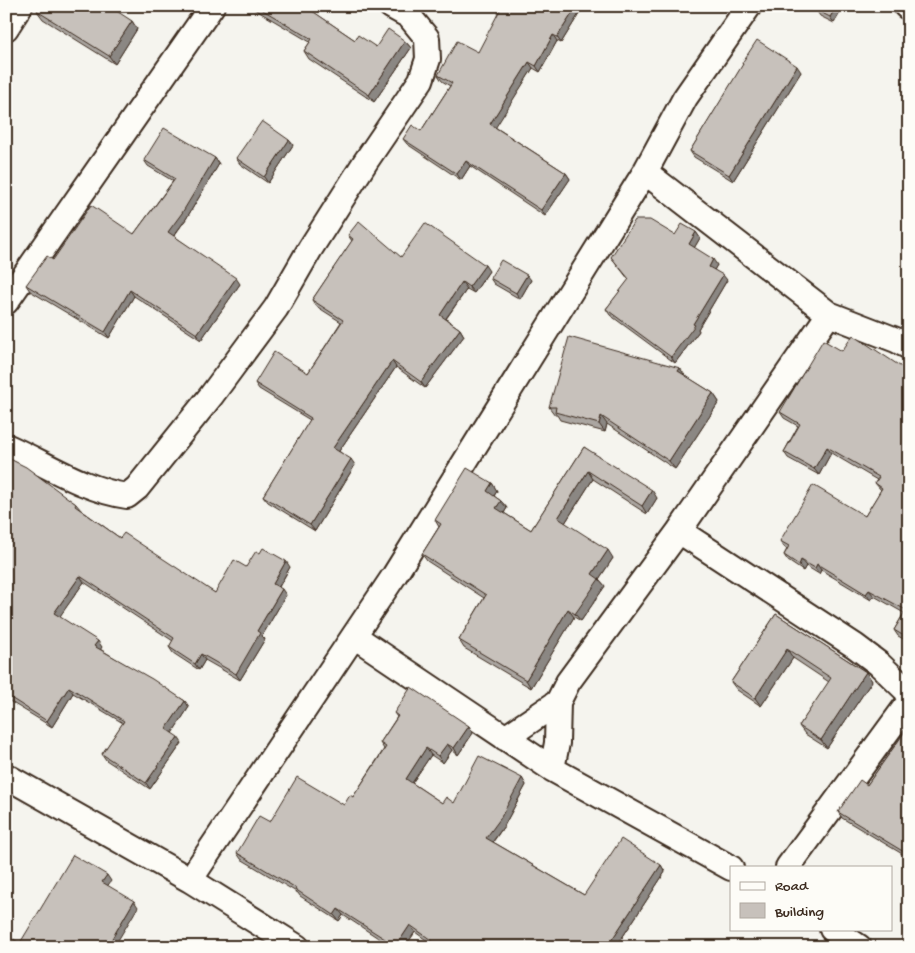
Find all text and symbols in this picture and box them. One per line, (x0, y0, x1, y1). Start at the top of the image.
legend (730, 866, 892, 930)
text: Road (775, 878, 809, 896)
text: Building (774, 904, 824, 922)

